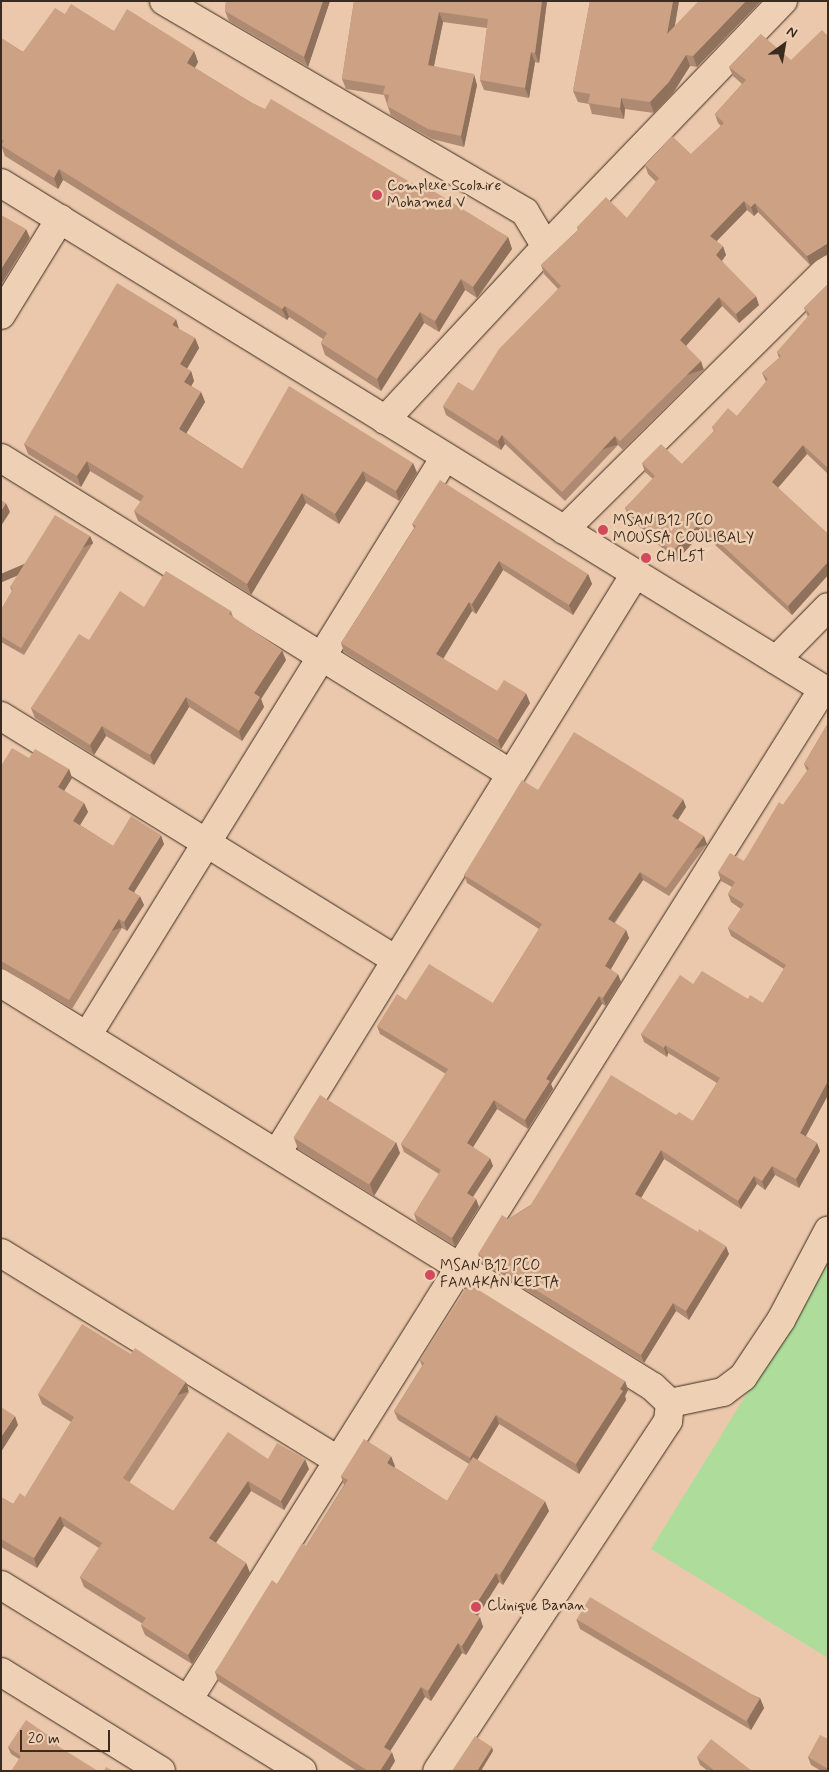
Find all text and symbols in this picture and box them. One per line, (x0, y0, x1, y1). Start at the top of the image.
north arrow (759, 20, 809, 70)
text: N (783, 22, 801, 42)
place label: Complexe Scolaire Mohamed V (387, 177, 500, 212)
marker: Complexe Scolaire Mohamed V (371, 189, 383, 201)
place label: MSAN B12 PCO MOUSSA COULIBALY (613, 512, 754, 547)
marker: MSAN B12 PCO MOUSSA COULIBALY (597, 524, 609, 536)
place label: CH L5T (656, 549, 706, 567)
marker: CH L5T (640, 552, 652, 564)
place label: MSAN B12 PCO FAMAKAN KEITA (440, 1257, 560, 1292)
marker: MSAN B12 PCO FAMAKAN KEITA (424, 1269, 436, 1281)
place label: Clinique Banan (487, 1598, 586, 1616)
marker: Clinique Banan (469, 1600, 483, 1614)
scale bar (22, 1720, 112, 1752)
text: 20 m (28, 1729, 60, 1749)

